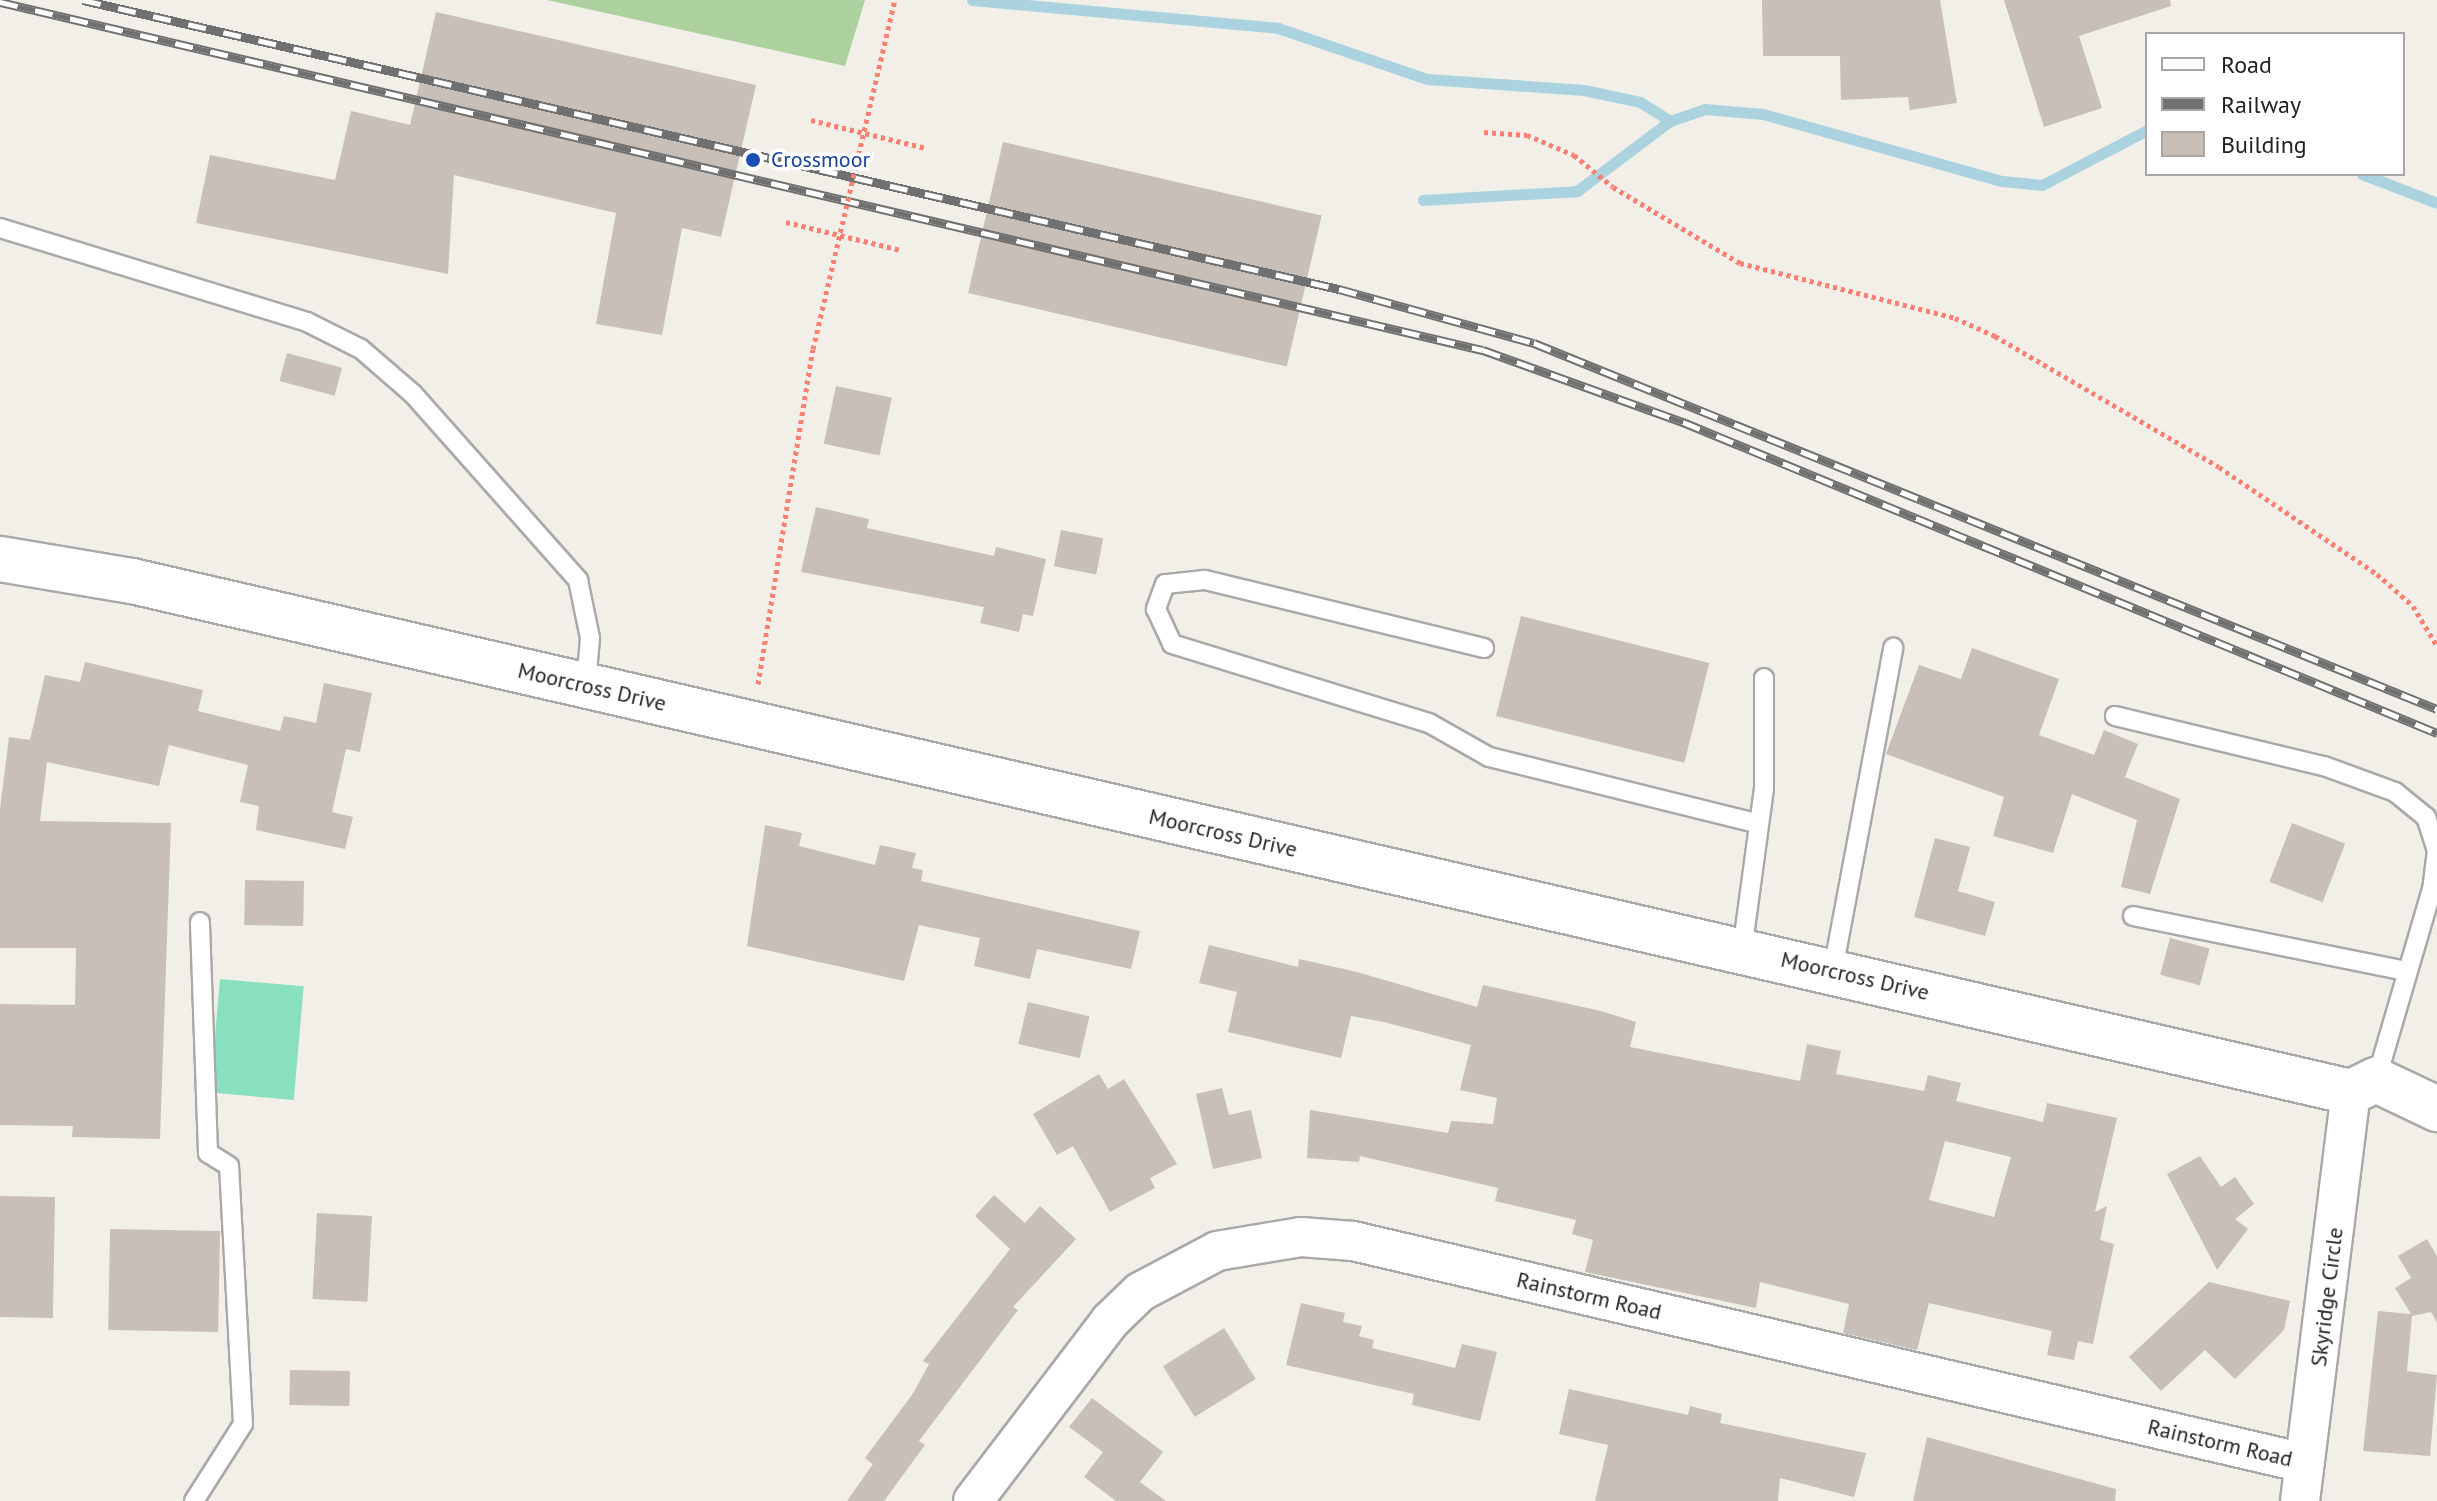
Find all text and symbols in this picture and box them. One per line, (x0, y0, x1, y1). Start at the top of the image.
legend (2145, 32, 2405, 176)
text: Road (2221, 49, 2272, 80)
text: Railway (2221, 89, 2301, 120)
text: Building (2221, 129, 2307, 160)
place label: Crossmoor (771, 147, 870, 173)
marker: Crossmoor (742, 149, 764, 171)
street label: Moorcross Drive (515, 657, 669, 717)
street label: Moorcross Drive (1146, 803, 1300, 863)
street label: Moorcross Drive (1778, 946, 1932, 1006)
street label: Skyridge Circle (2305, 1226, 2349, 1368)
street label: Rainstorm Road (1514, 1267, 1664, 1325)
street label: Rainstorm Road (2145, 1414, 2295, 1472)

